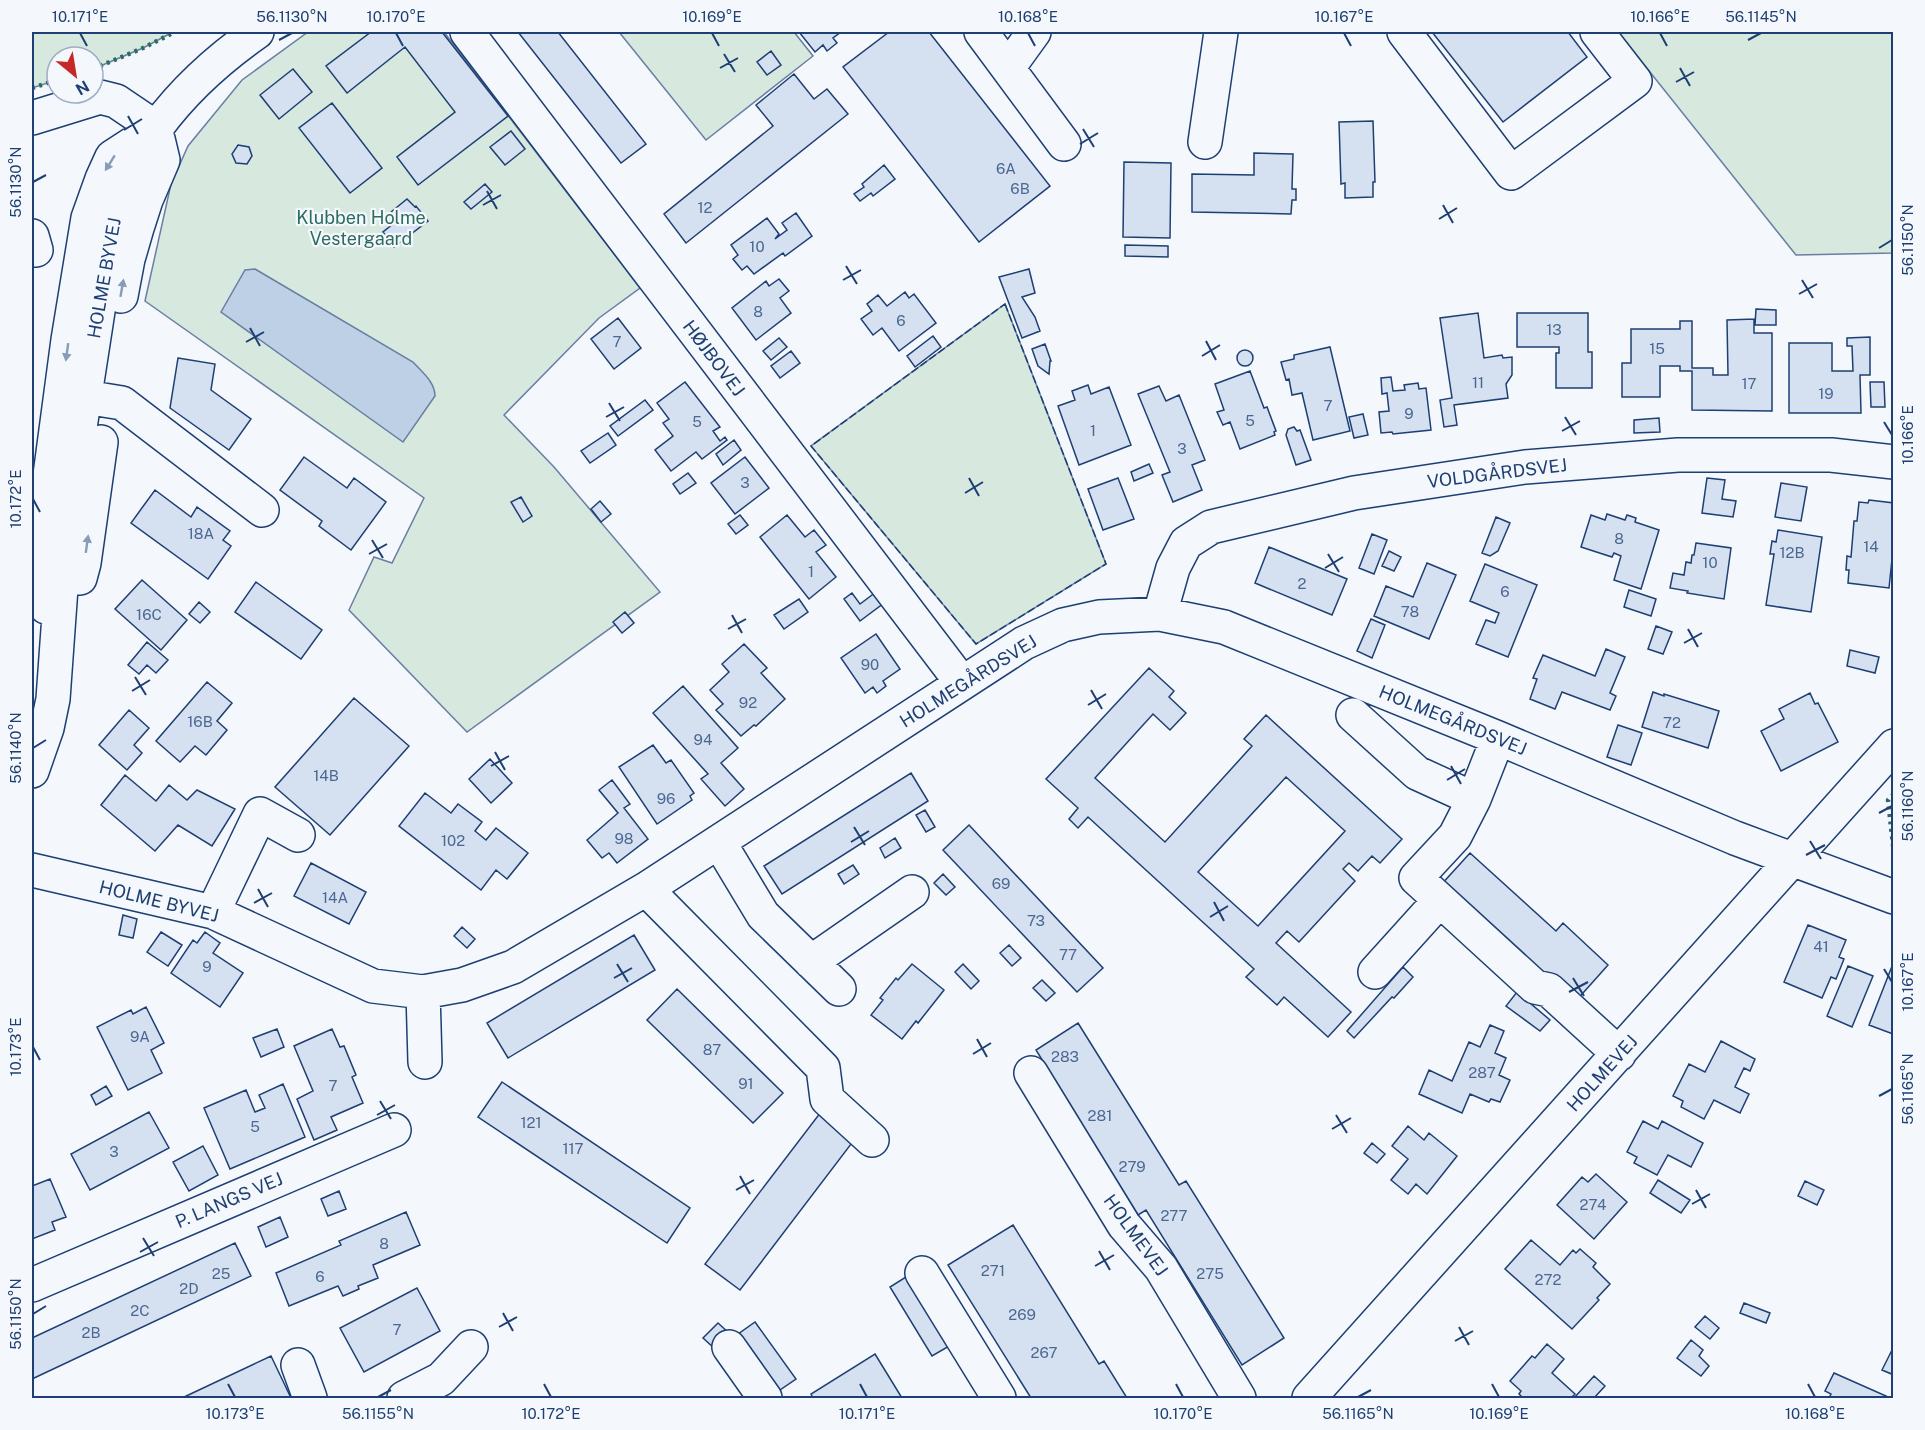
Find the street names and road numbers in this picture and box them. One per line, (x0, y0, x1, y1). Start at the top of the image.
street label: HOLME BYVEJ (83, 216, 125, 340)
street label: HØJBOVEJ (679, 316, 749, 400)
street label: VOLDGÅRDSVEJ (1426, 452, 1568, 492)
street label: HOLMEGÅRDSVEJ (895, 629, 1040, 732)
street label: HOLMEGÅRDSVEJ (1376, 679, 1531, 759)
street label: HOLME BYVEJ (97, 876, 221, 926)
street label: HOLMEVEJ (1562, 1031, 1642, 1115)
street label: P. LANGS VEJ (172, 1168, 286, 1232)
street label: HOLMEVEJ (1100, 1190, 1172, 1280)

